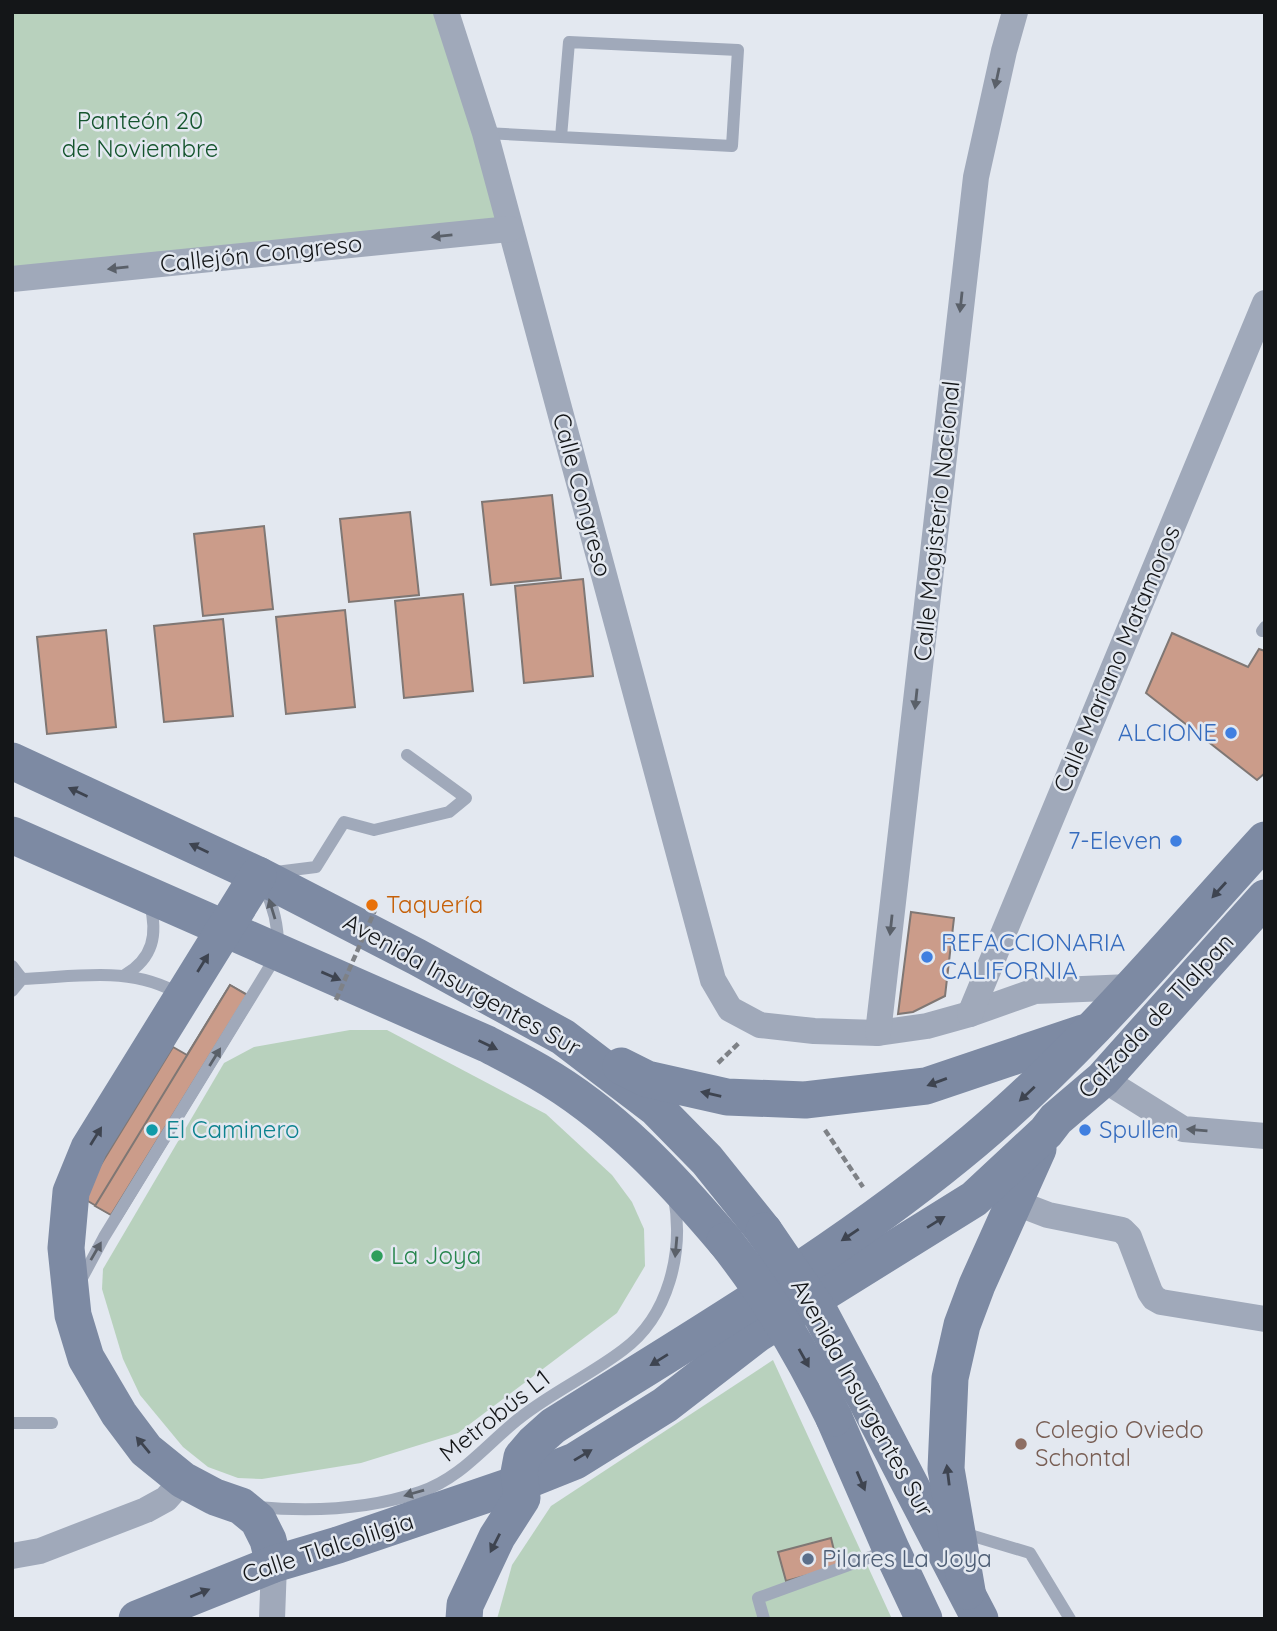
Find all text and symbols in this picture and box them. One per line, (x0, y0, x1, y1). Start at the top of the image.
one-way arrow (992, 67, 1003, 89)
park label: Panteón 20 de Noviembre (62, 105, 218, 163)
street label: Callejón Congreso (158, 227, 363, 279)
one-way arrow (431, 231, 453, 242)
one-way arrow (107, 263, 129, 274)
one-way arrow (956, 292, 967, 314)
street label: Calle Magisterio Nacional (906, 379, 966, 663)
street label: Calle Congreso (547, 410, 619, 580)
street label: Calle Mariano Matamoros (1046, 521, 1186, 797)
one-way arrow (911, 688, 922, 710)
place label: ALCIONE (1118, 717, 1217, 747)
marker: ALCIONE (1223, 725, 1239, 741)
one-way arrow (68, 786, 88, 798)
place label: 7-Eleven (1068, 825, 1162, 855)
marker: 7-Eleven (1168, 833, 1184, 849)
one-way arrow (189, 842, 209, 853)
one-way arrow (1211, 881, 1227, 898)
place label: Taquería (386, 889, 483, 919)
marker: Taquería (364, 897, 380, 913)
one-way arrow (267, 898, 277, 919)
street label: Avenida Insurgentes Sur (338, 906, 587, 1062)
one-way arrow (885, 914, 896, 936)
street label: Calzada de Tlalpan (1071, 926, 1240, 1104)
place label: REFACCIONARIA CALIFORNIA (941, 927, 1125, 985)
marker: REFACCIONARIA CALIFORNIA (919, 949, 935, 965)
one-way arrow (197, 953, 210, 972)
one-way arrow (321, 971, 342, 982)
one-way arrow (478, 1039, 498, 1050)
one-way arrow (208, 1047, 221, 1067)
one-way arrow (926, 1077, 947, 1088)
one-way arrow (1019, 1085, 1036, 1101)
one-way arrow (700, 1088, 722, 1099)
place label: El Caminero (166, 1114, 300, 1144)
place label: Spullen (1099, 1114, 1179, 1144)
marker: El Caminero (144, 1122, 160, 1138)
marker: Spullen (1077, 1122, 1093, 1138)
one-way arrow (1186, 1124, 1208, 1135)
one-way arrow (89, 1126, 102, 1145)
one-way arrow (926, 1216, 945, 1229)
one-way arrow (840, 1229, 860, 1242)
one-way arrow (670, 1236, 681, 1258)
place label: La Joya (391, 1240, 481, 1270)
one-way arrow (90, 1241, 102, 1261)
marker: La Joya (369, 1248, 385, 1264)
street label: Avenida Insurgentes Sur (785, 1273, 941, 1522)
one-way arrow (798, 1348, 810, 1368)
one-way arrow (650, 1353, 669, 1366)
street label: Metrobús L1 (433, 1363, 556, 1468)
place label: Colegio Oviedo Schontal (1035, 1414, 1204, 1472)
one-way arrow (135, 1436, 151, 1454)
marker: Colegio Oviedo Schontal (1013, 1436, 1029, 1452)
one-way arrow (573, 1449, 592, 1462)
one-way arrow (942, 1464, 953, 1486)
one-way arrow (856, 1470, 867, 1491)
one-way arrow (403, 1489, 424, 1499)
street label: Calle Tlalcolilgia (238, 1505, 417, 1589)
one-way arrow (490, 1533, 501, 1553)
place label: Pilares La Joya (822, 1543, 992, 1573)
marker: Pilares La Joya (800, 1551, 816, 1567)
one-way arrow (190, 1588, 211, 1599)

